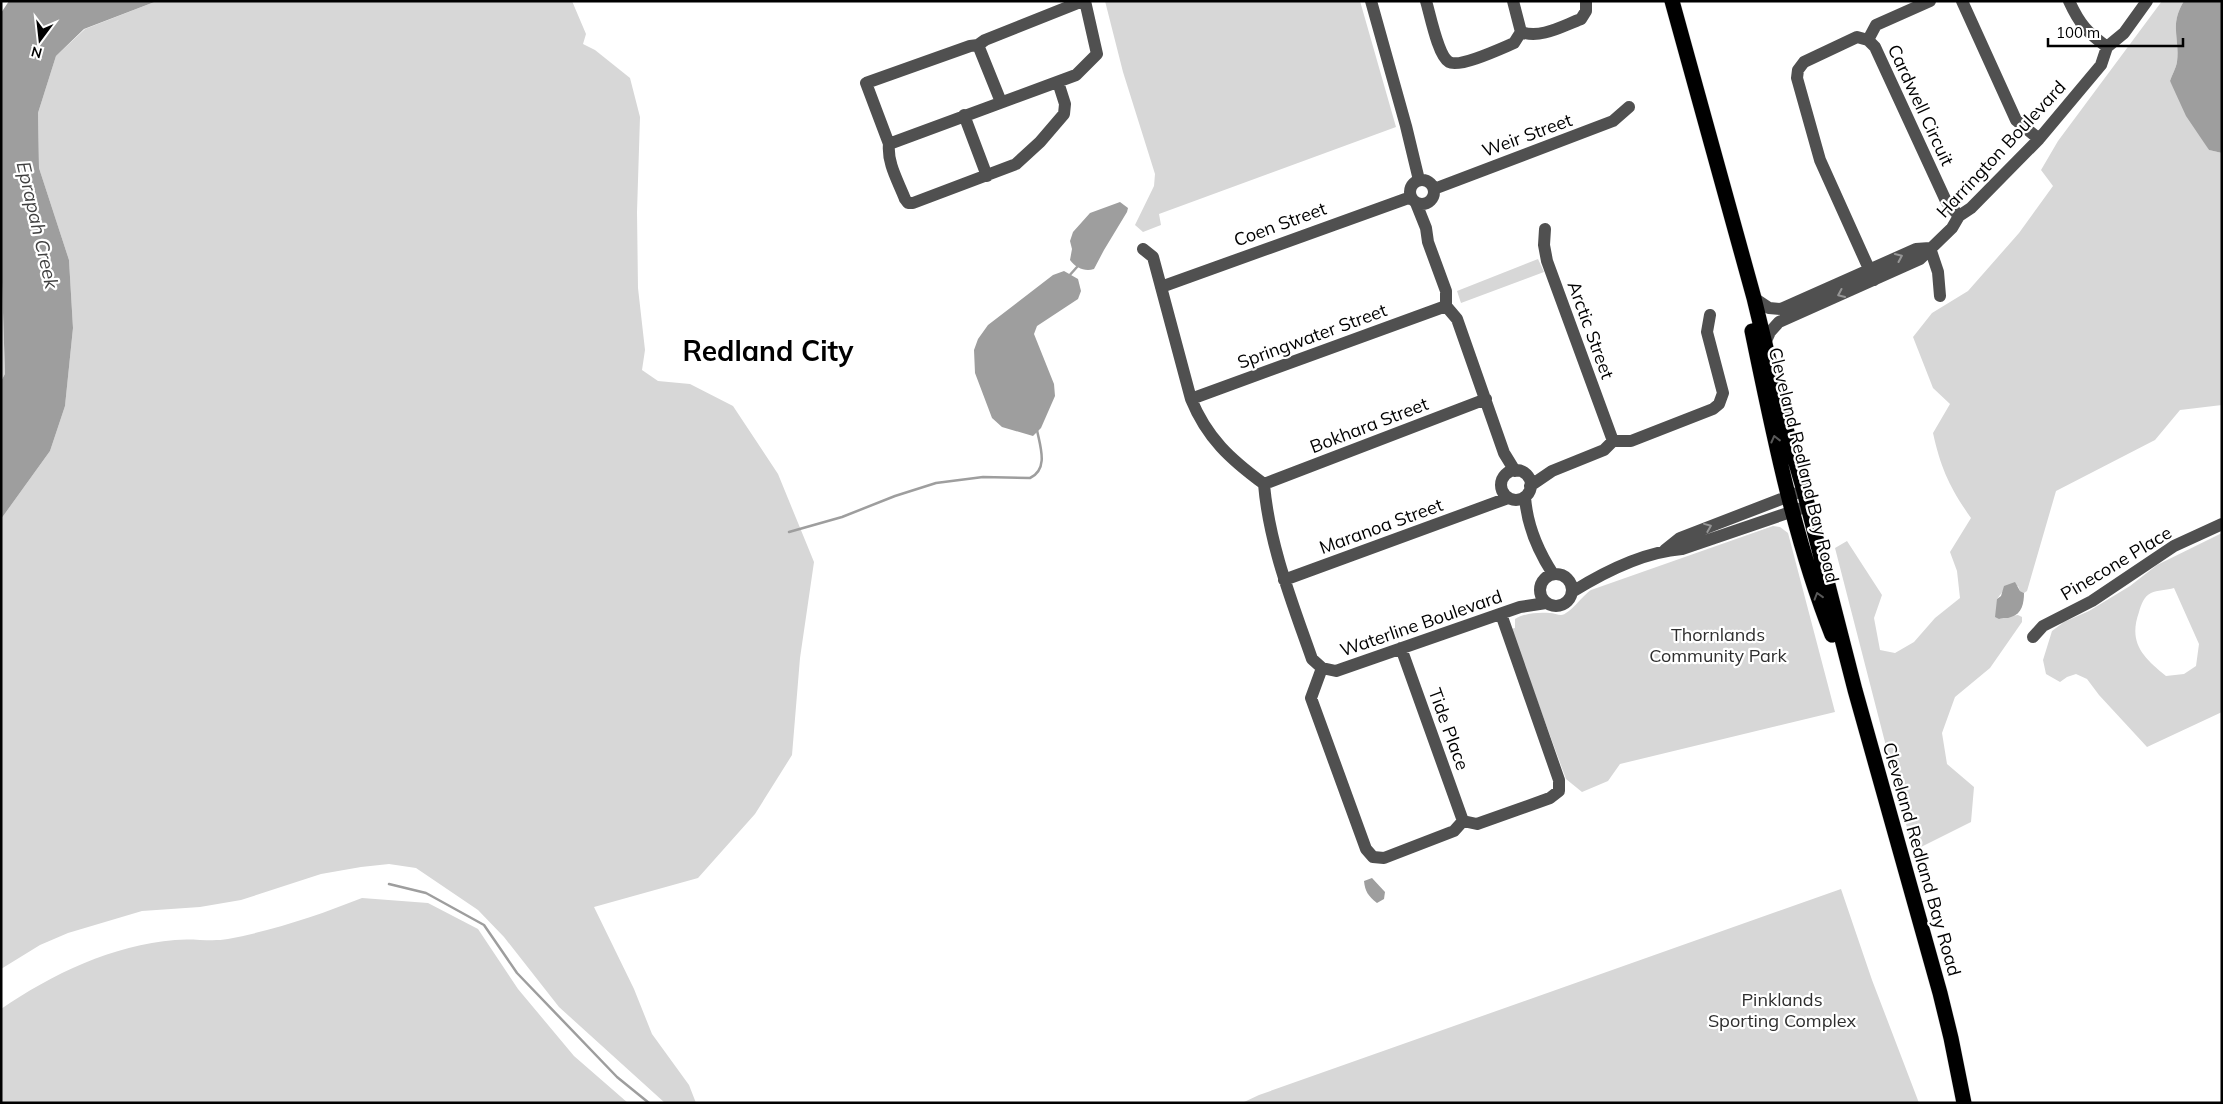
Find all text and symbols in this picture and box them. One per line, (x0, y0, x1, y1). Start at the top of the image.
north arrow (15, 15, 65, 65)
scale bar (2048, 15, 2183, 47)
text: 100 m (2056, 23, 2100, 42)
street label: Cardwell Circuit (1883, 41, 1959, 169)
text: N (29, 42, 44, 63)
street label: Harrington Boulevard (1931, 76, 2071, 222)
street label: Weir Street (1479, 108, 1575, 162)
water label: Eprapah Creek (12, 159, 65, 292)
street label: Coen Street (1231, 197, 1329, 251)
one-way arrow (1894, 253, 1903, 264)
street label: Arctic Street (1563, 278, 1619, 382)
one-way arrow (1838, 289, 1846, 299)
street label: Springwater Street (1234, 298, 1390, 374)
district label: Redland City (682, 333, 854, 368)
street label: Cleveland Redland Bay Road (1764, 345, 1844, 585)
street label: Bokhara Street (1307, 392, 1431, 458)
one-way arrow (1770, 436, 1780, 444)
street label: Maranoa Street (1316, 493, 1446, 559)
street label: Pinecone Place (2056, 521, 2176, 605)
one-way arrow (1703, 523, 1711, 533)
street label: Waterline Boulevard (1337, 584, 1505, 662)
one-way arrow (1813, 592, 1823, 600)
park label: Thornlands Community Park (1649, 623, 1787, 667)
street label: Tide Place (1424, 685, 1474, 773)
street label: Cleveland Redland Bay Road (1878, 740, 1966, 978)
park label: Pinklands Sporting Complex (1708, 988, 1856, 1032)

